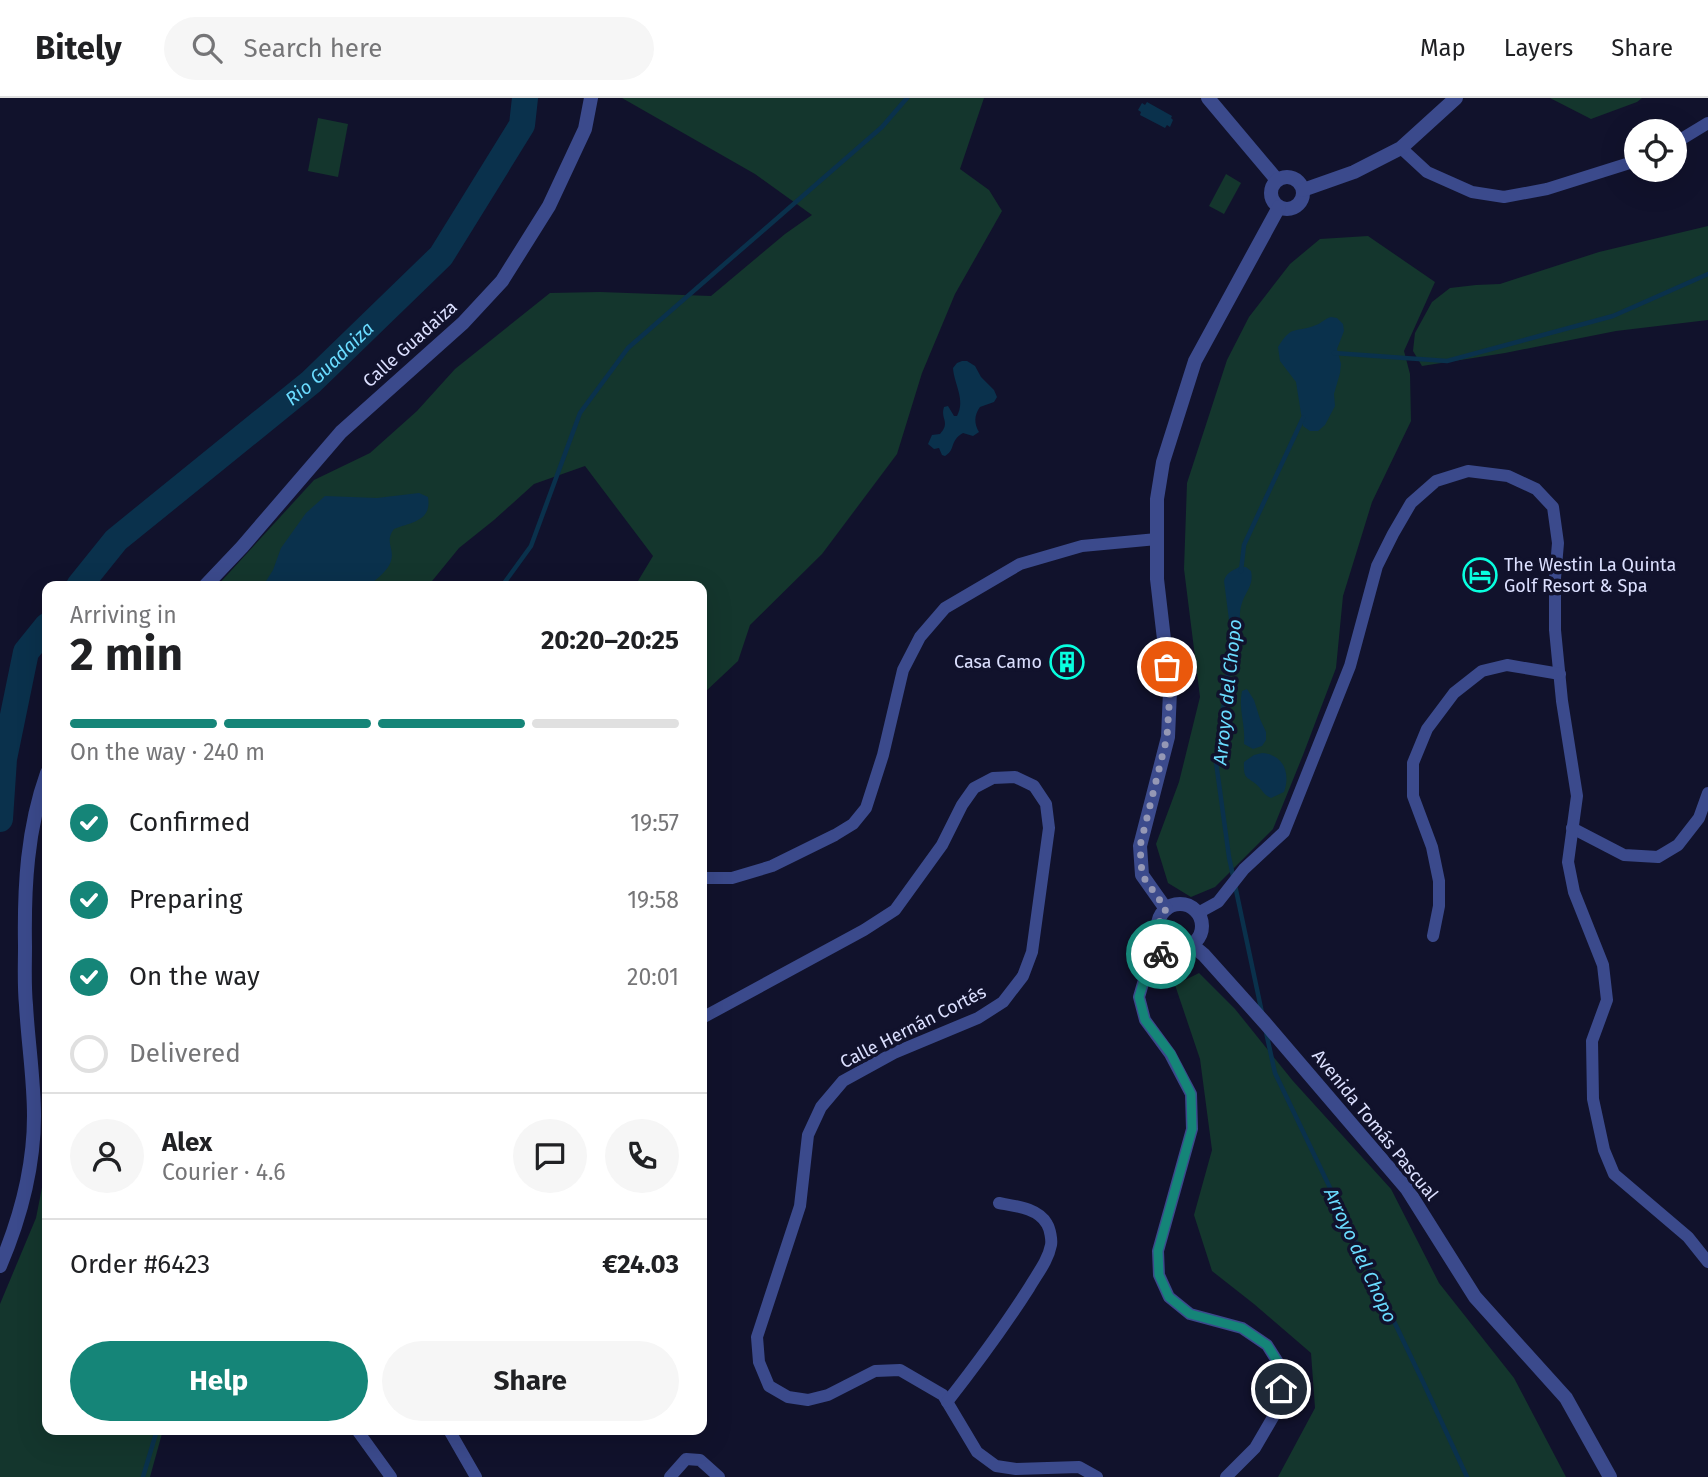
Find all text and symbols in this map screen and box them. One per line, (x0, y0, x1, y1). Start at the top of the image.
search box (164, 17, 654, 80)
text: Bitely (35, 28, 122, 68)
icon: search (188, 29, 226, 67)
text: Search here (244, 33, 382, 64)
text: Map (1420, 34, 1466, 62)
text: Layers (1504, 34, 1573, 62)
text: Share (1611, 34, 1673, 62)
map controls (1624, 119, 1687, 182)
button: locate (1624, 119, 1687, 182)
street label: Calle Guadaiza (358, 296, 462, 392)
water label: Rio Guadaiza (281, 317, 378, 410)
place label: The Westin La Quinta Golf Resort & Spa (1504, 554, 1676, 597)
hotel icon: The Westin La Quinta Golf Resort & Spa (1461, 556, 1499, 594)
text: Arriving in (70, 601, 177, 629)
water label: Arroyo del Chopo (1208, 618, 1247, 767)
text: 20:20–20:25 (541, 625, 679, 656)
text: 2 min (70, 627, 183, 682)
pin (1137, 637, 1197, 697)
building icon: Casa Camo (1048, 643, 1086, 681)
icon: bag (1148, 648, 1186, 686)
place label: Casa Camo (954, 651, 1042, 673)
text: On the way · 240 m (70, 738, 265, 766)
icon: check (70, 804, 108, 842)
text: Confirmed (129, 807, 250, 838)
text: 19:57 (630, 809, 679, 837)
icon: check (70, 881, 108, 919)
text: Preparing (129, 884, 242, 915)
text: 19:58 (627, 886, 679, 914)
courier (1126, 919, 1196, 989)
icon: bike (1142, 935, 1180, 973)
icon: check (70, 958, 108, 996)
text: On the way (129, 961, 260, 992)
text: 20:01 (627, 963, 679, 991)
street label: Calle Hernán Cortés (836, 981, 990, 1073)
text: Delivered (129, 1038, 241, 1069)
street label: Avenida Tomás Pascual (1307, 1045, 1443, 1205)
button: person (70, 1119, 144, 1193)
button: chat (513, 1119, 587, 1193)
button: phone (605, 1119, 679, 1193)
text: Alex (162, 1127, 212, 1158)
text: Courier · 4.6 (162, 1158, 286, 1186)
water label: Arroyo del Chopo (1319, 1183, 1402, 1326)
text: Order #6423 (70, 1249, 210, 1280)
text: €24.03 (602, 1249, 679, 1280)
button: Help (70, 1341, 368, 1421)
button: Share (382, 1341, 679, 1421)
pin (1251, 1359, 1311, 1419)
icon: home (1262, 1370, 1300, 1408)

